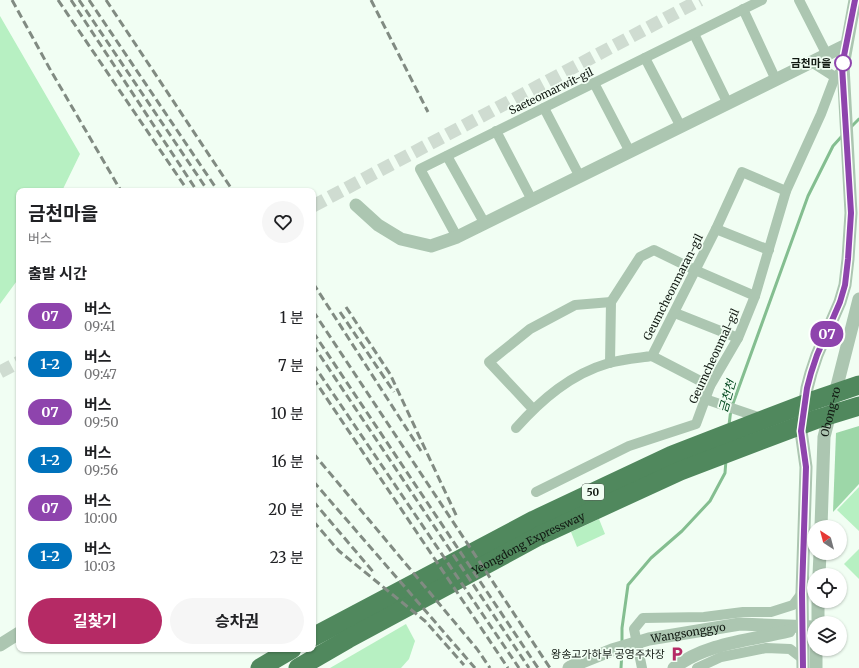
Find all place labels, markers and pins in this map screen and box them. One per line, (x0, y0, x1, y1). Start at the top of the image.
marker: 금천마을 (834, 54, 852, 72)
place label: 금천마을 (791, 56, 831, 70)
parking icon: 왕송고가하부 공영주차장 (668, 645, 686, 663)
place label: 왕송고가하부 공영주차장 (551, 647, 665, 661)

